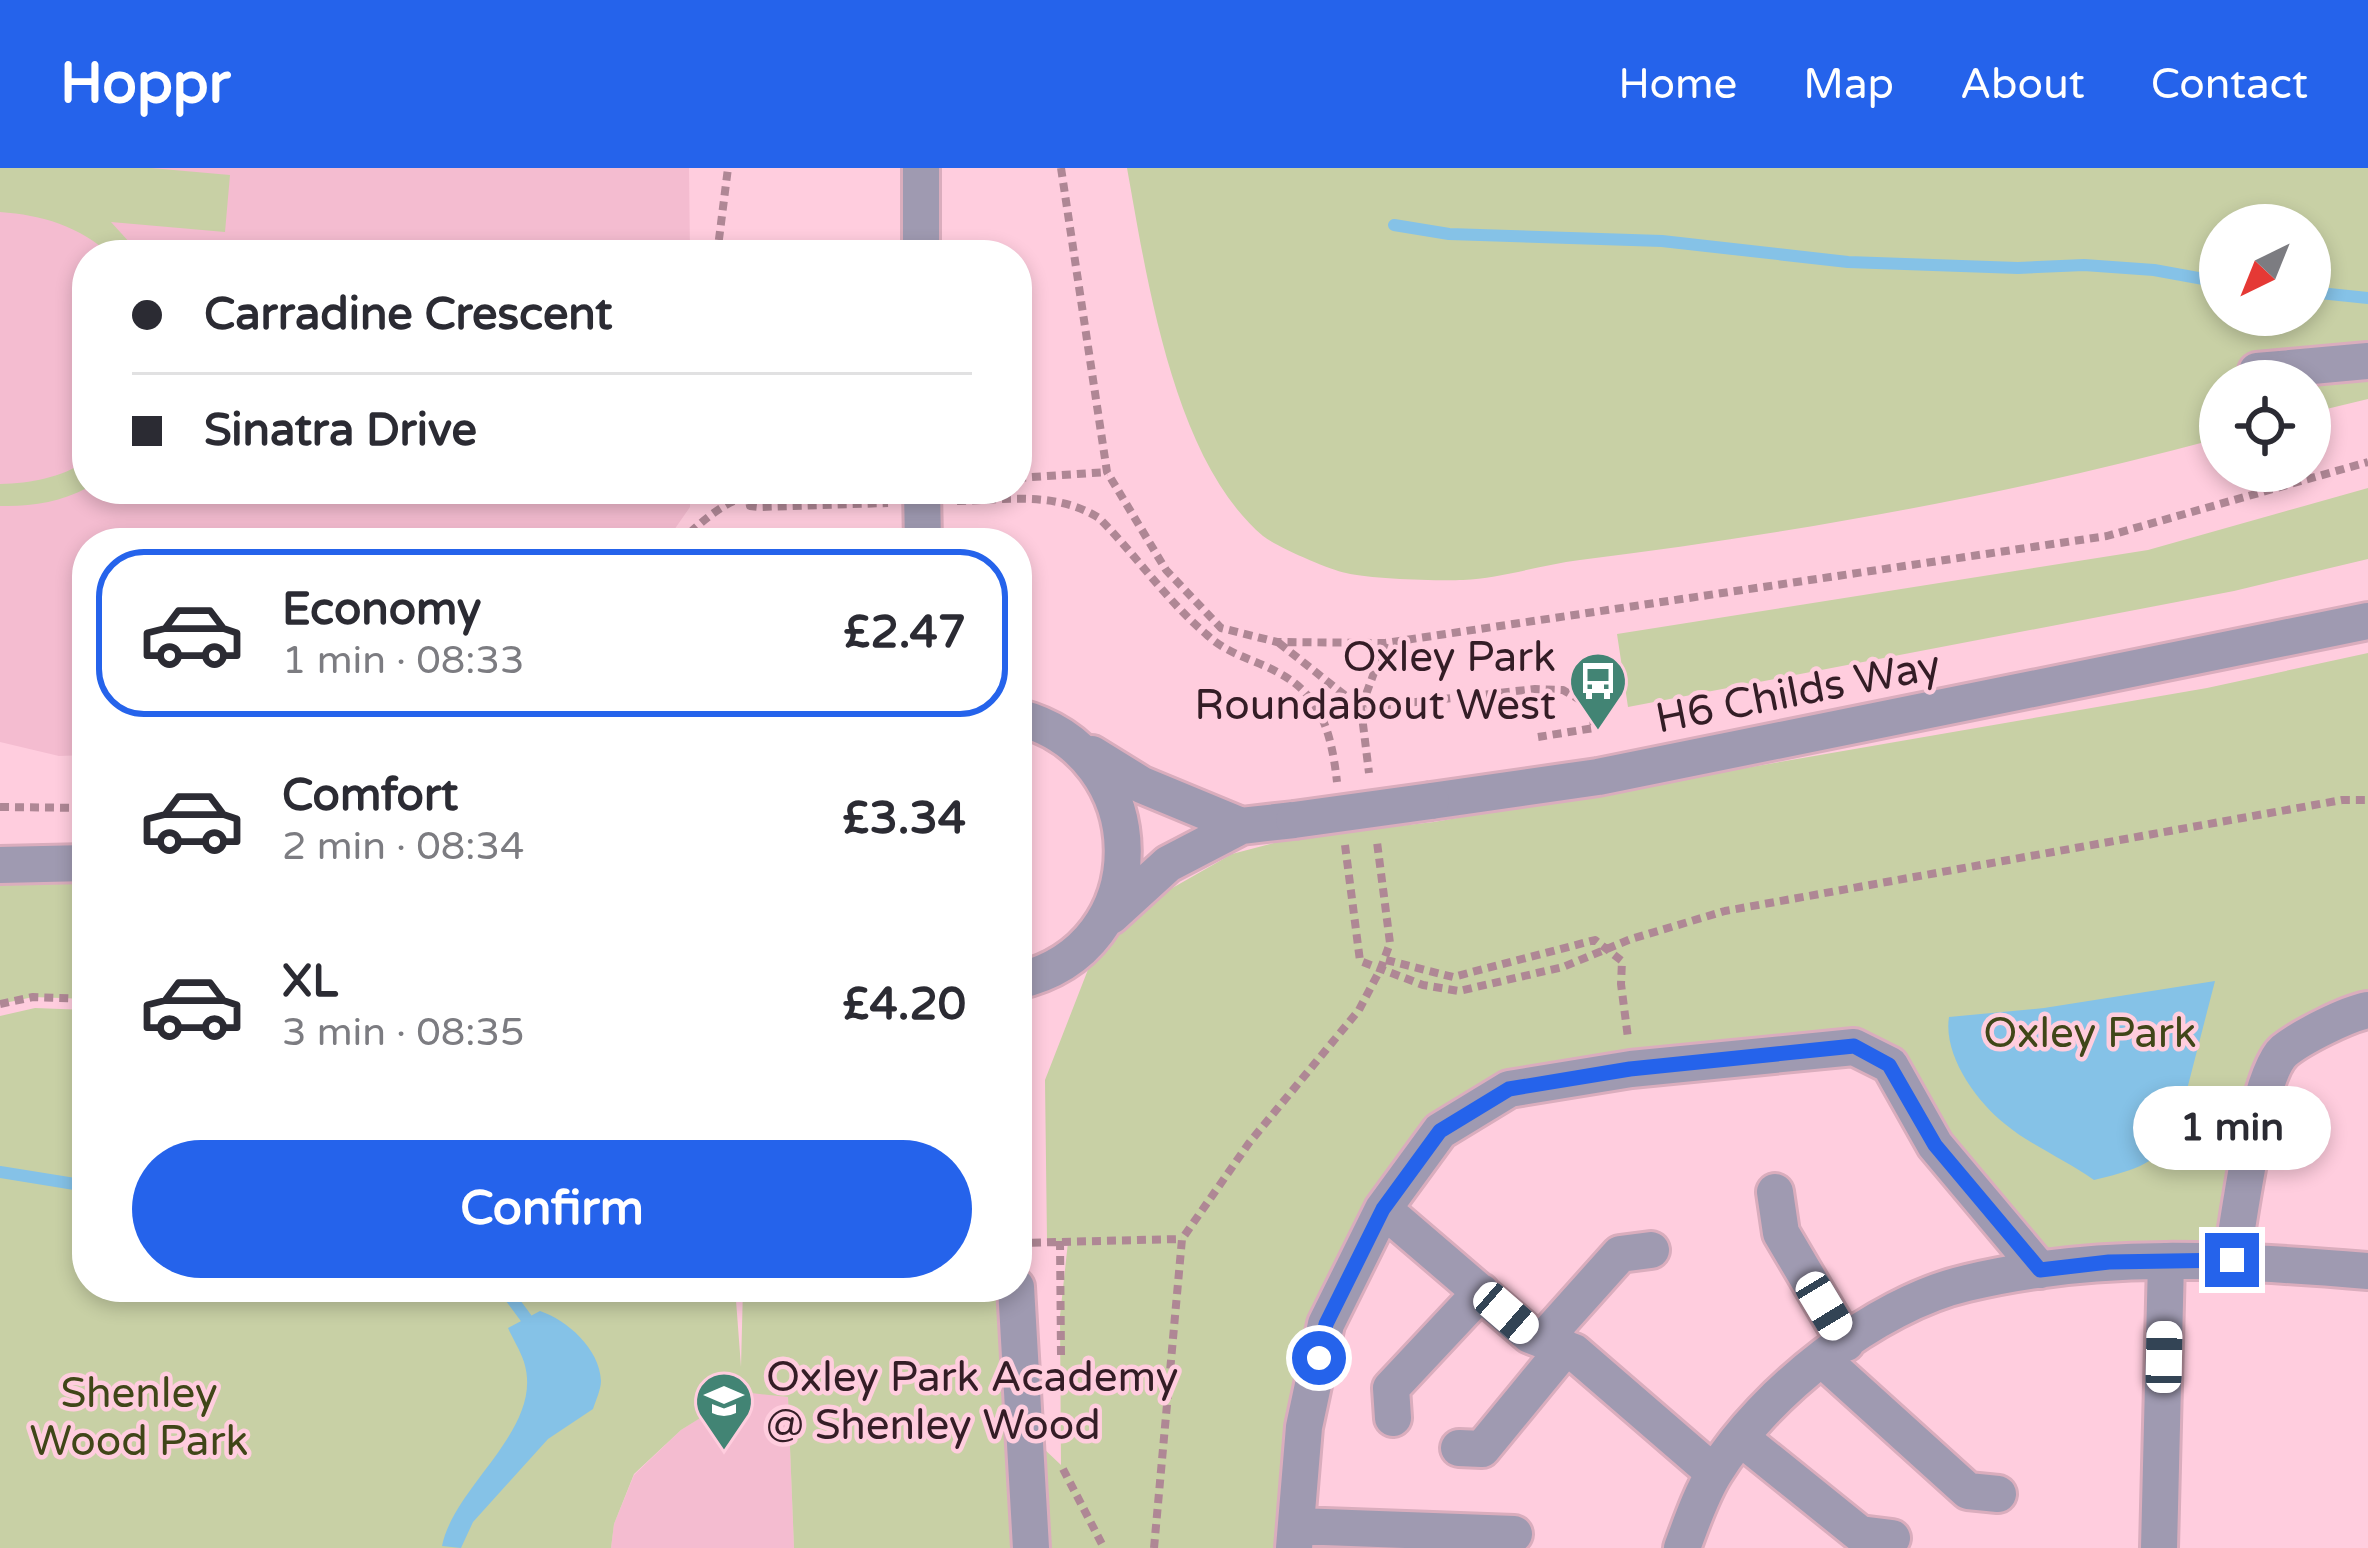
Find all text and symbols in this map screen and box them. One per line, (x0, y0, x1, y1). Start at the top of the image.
text: Hoppr (60, 50, 231, 118)
text: Home (1618, 59, 1737, 110)
text: Map (1803, 59, 1894, 110)
text: About (1960, 59, 2085, 110)
text: Contact (2151, 59, 2308, 110)
north arrow (2199, 204, 2331, 336)
map controls (2199, 204, 2331, 492)
text: Carradine Crescent (204, 288, 612, 342)
button: locate (2199, 360, 2331, 492)
text: Sinatra Drive (204, 404, 477, 458)
icon: car (138, 579, 246, 687)
text: Economy (282, 583, 481, 637)
text: £2.47 (843, 606, 966, 660)
place label: Oxley Park Roundabout West (1194, 632, 1556, 731)
text: 1 min · 08:33 (282, 637, 524, 684)
street label: H6 Childs Way (1651, 639, 1945, 745)
bus stop icon: Oxley Park Roundabout West (1567, 650, 1629, 732)
icon: car (138, 765, 246, 873)
text: Comfort (282, 769, 458, 823)
text: £3.34 (842, 792, 966, 846)
text: 2 min · 08:34 (282, 823, 524, 870)
icon: car (138, 951, 246, 1059)
text: XL (282, 955, 338, 1009)
text: £4.20 (842, 978, 966, 1032)
park label: Oxley Park (1983, 1008, 2197, 1059)
text: 3 min · 08:35 (282, 1009, 524, 1056)
callout: 1 min (2133, 1086, 2331, 1170)
text: 1 min (2180, 1104, 2284, 1151)
button: Confirm (132, 1140, 972, 1278)
route end (2205, 1233, 2259, 1287)
car (1790, 1266, 1858, 1346)
car (1467, 1276, 1545, 1350)
car (2145, 1321, 2183, 1393)
route start (1292, 1331, 1346, 1385)
place label: Oxley Park Academy @ Shenley Wood (766, 1352, 1178, 1451)
park label: Shenley Wood Park (30, 1368, 248, 1467)
school or university icon: Oxley Park Academy @ Shenley Wood (693, 1370, 755, 1452)

